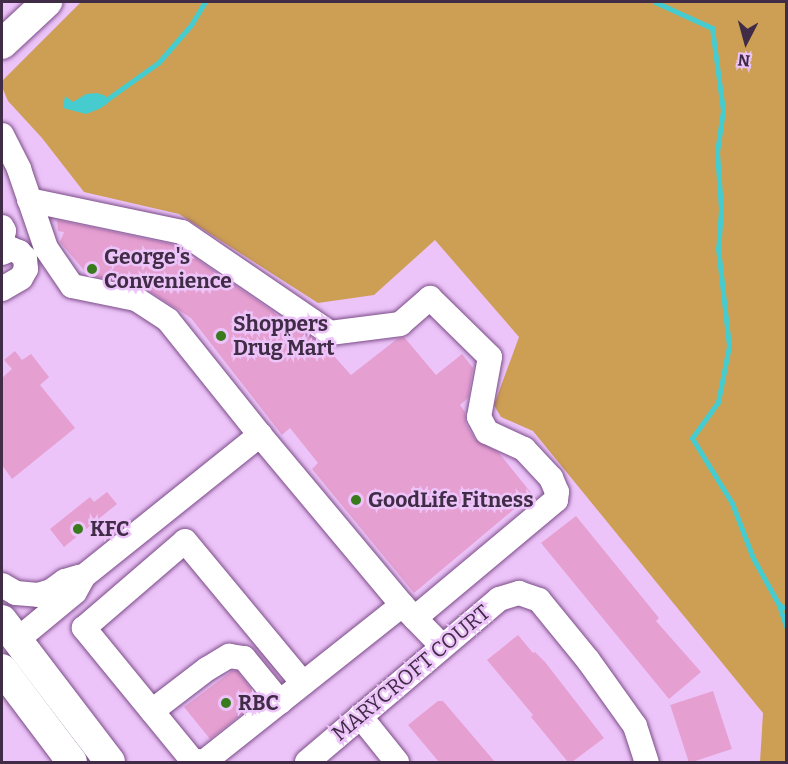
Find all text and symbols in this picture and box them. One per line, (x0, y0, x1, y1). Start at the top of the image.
north arrow (716, 12, 776, 72)
text: N (737, 50, 751, 70)
place label: George's Convenience (104, 244, 232, 294)
marker: George's Convenience (85, 262, 99, 276)
place label: Shoppers Drug Mart (233, 311, 335, 361)
marker: Shoppers Drug Mart (214, 329, 228, 343)
place label: GoodLife Fitness (368, 487, 533, 513)
marker: GoodLife Fitness (349, 493, 363, 507)
place label: KFC (90, 516, 129, 542)
marker: KFC (71, 522, 85, 536)
street label: MARYCROFT COURT (327, 600, 495, 746)
place label: RBC (238, 690, 279, 716)
marker: RBC (219, 696, 233, 710)

